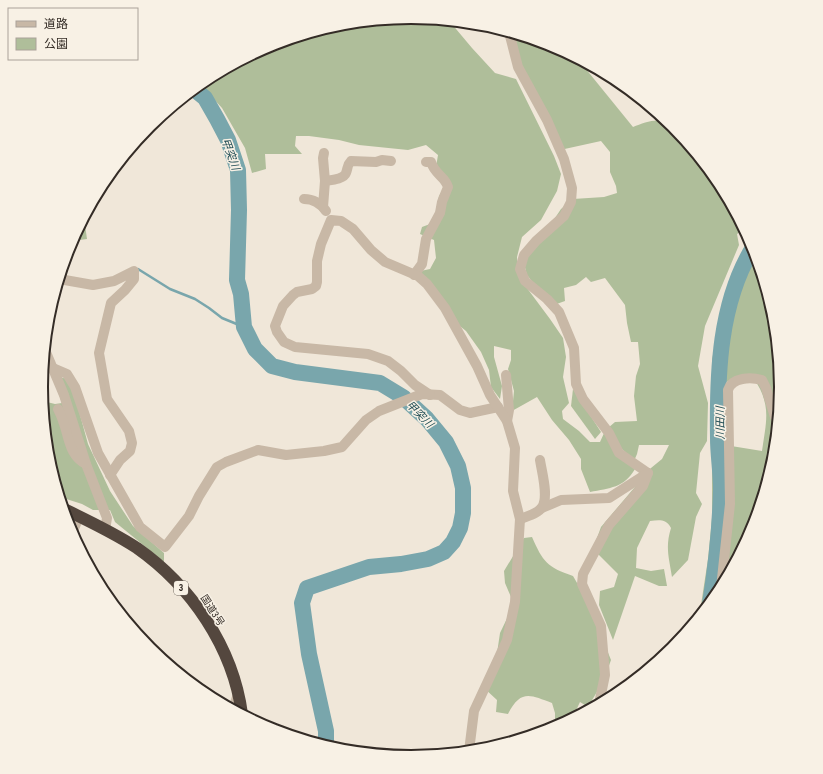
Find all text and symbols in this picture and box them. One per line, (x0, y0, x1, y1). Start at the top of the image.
legend (8, 8, 138, 60)
text: 道路 (44, 17, 68, 31)
text: 公園 (44, 37, 68, 51)
water label: 甲突川 (219, 136, 243, 173)
water label: 甲突川 (403, 398, 437, 431)
water label: 川田川 (714, 406, 727, 440)
road number: 3 (174, 581, 188, 595)
street label: 国道3号 (198, 593, 227, 628)

